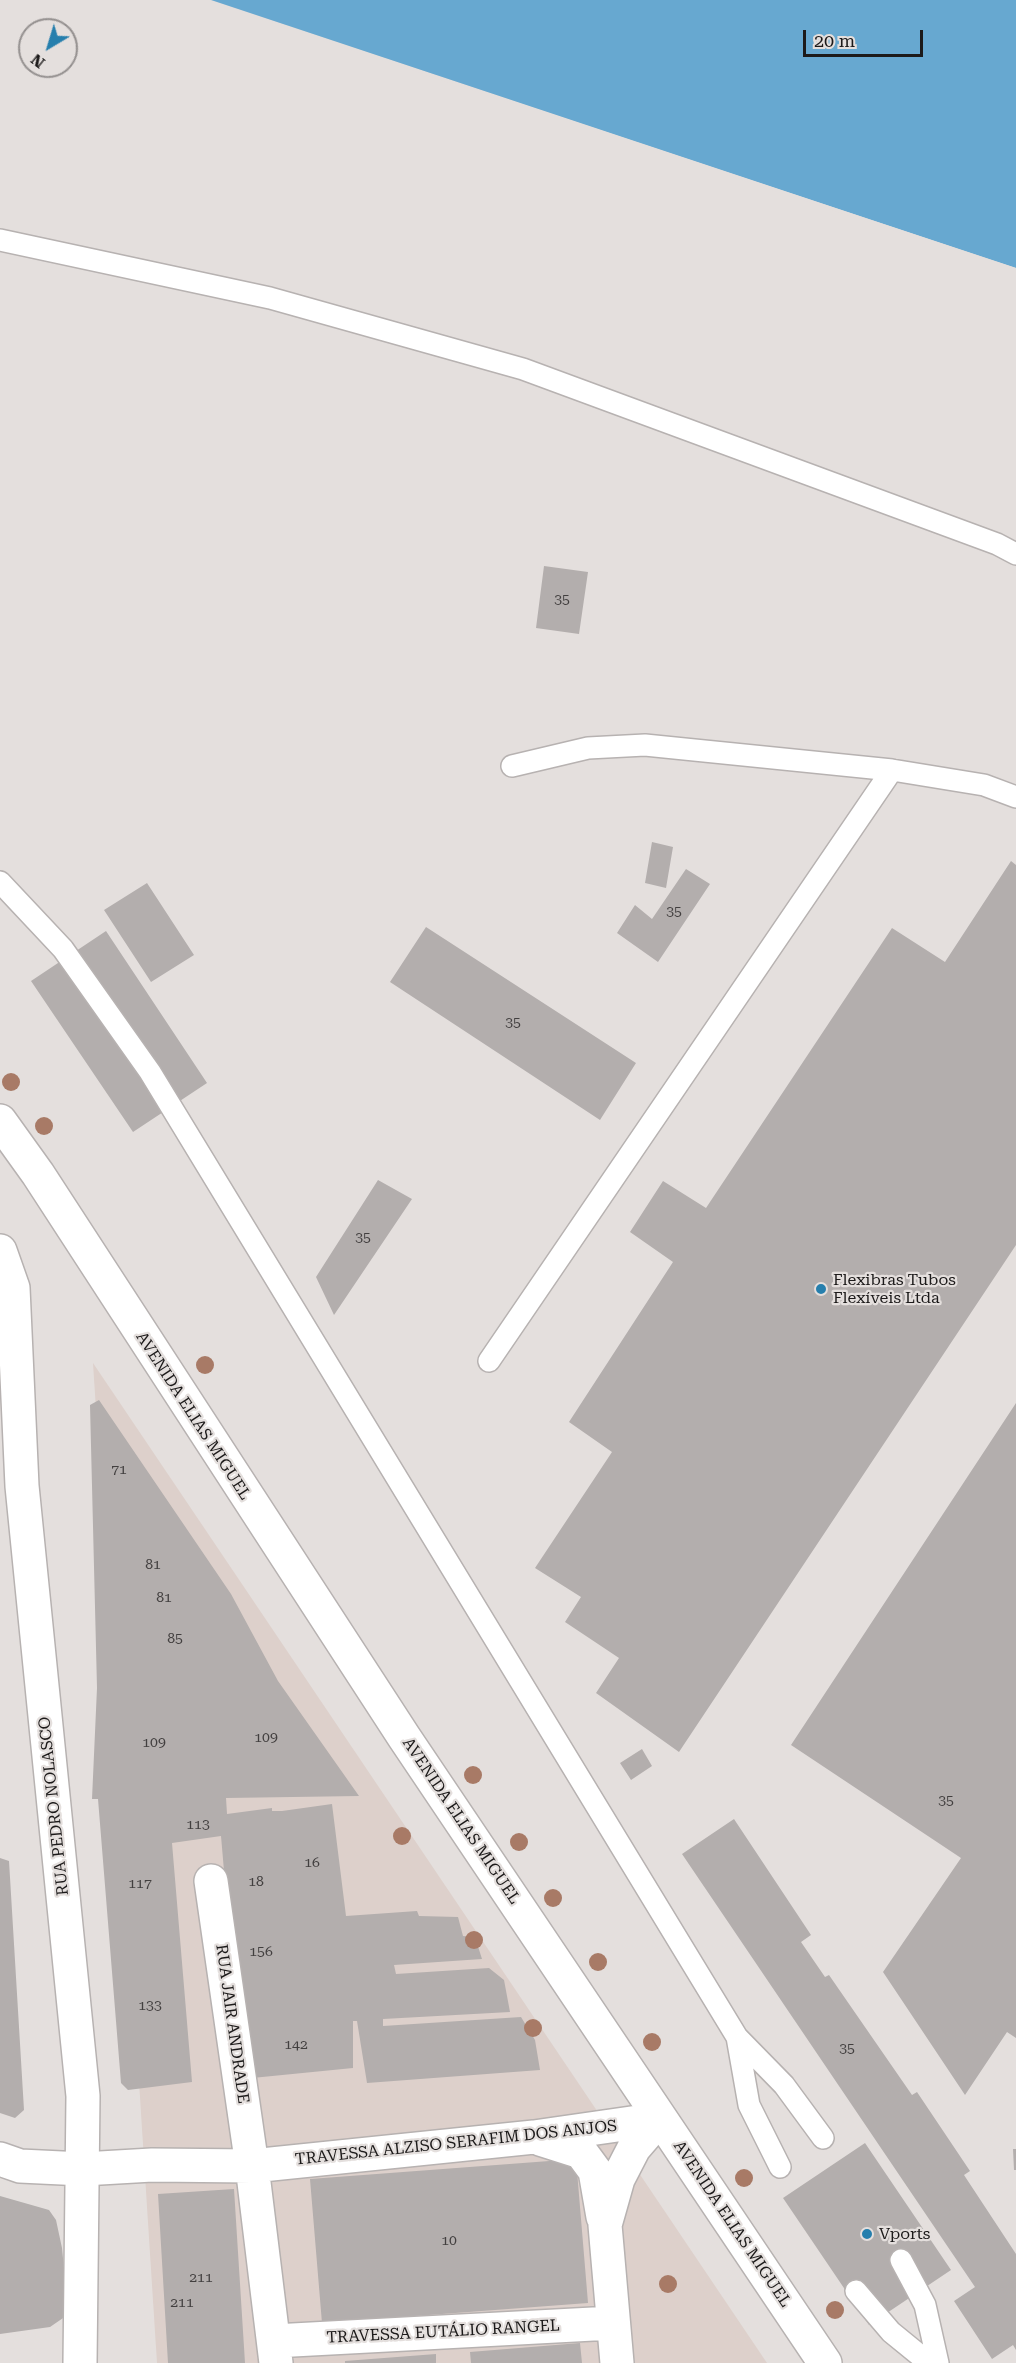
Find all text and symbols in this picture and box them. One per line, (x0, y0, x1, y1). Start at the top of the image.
north arrow (18, 18, 78, 78)
scale bar (806, 18, 926, 56)
text: 20 m (814, 30, 855, 51)
text: N (27, 50, 49, 72)
house number: 35 (554, 592, 570, 608)
house number: 35 (666, 904, 682, 920)
house number: 35 (505, 1015, 521, 1031)
house number: 35 (355, 1230, 371, 1246)
place label: Flexibras Tubos Flexíveis Ltda (833, 1270, 956, 1308)
marker: Flexibras Tubos Flexíveis Ltda (814, 1282, 828, 1296)
street label: AVENIDA ELIAS MIGUEL (132, 1329, 254, 1503)
house number: 71 (111, 1462, 127, 1478)
house number: 81 (145, 1557, 161, 1573)
house number: 81 (156, 1590, 172, 1606)
house number: 85 (167, 1631, 183, 1647)
street label: RUA PEDRO NOLASCO (35, 1716, 73, 1896)
house number: 109 (254, 1730, 278, 1746)
street label: AVENIDA ELIAS MIGUEL (398, 1734, 524, 1908)
house number: 109 (142, 1735, 166, 1751)
house number: 35 (938, 1793, 954, 1809)
house number: 113 (186, 1817, 210, 1833)
house number: 16 (304, 1855, 320, 1871)
house number: 18 (248, 1874, 264, 1890)
house number: 117 (128, 1876, 152, 1892)
street label: RUA JAIR ANDRADE (211, 1943, 253, 2105)
house number: 156 (249, 1944, 273, 1960)
house number: 133 (138, 1998, 162, 2014)
house number: 142 (284, 2037, 308, 2053)
house number: 35 (839, 2041, 855, 2057)
street label: TRAVESSA ALZISO SERAFIM DOS ANJOS (294, 2117, 618, 2169)
street label: AVENIDA ELIAS MIGUEL (669, 2137, 795, 2311)
place label: Vports (879, 2224, 930, 2244)
marker: Vports (860, 2227, 874, 2241)
house number: 10 (441, 2233, 457, 2249)
house number: 211 (189, 2270, 213, 2286)
house number: 211 (170, 2295, 194, 2311)
street label: TRAVESSA EUTÁLIO RANGEL (326, 2316, 560, 2348)

